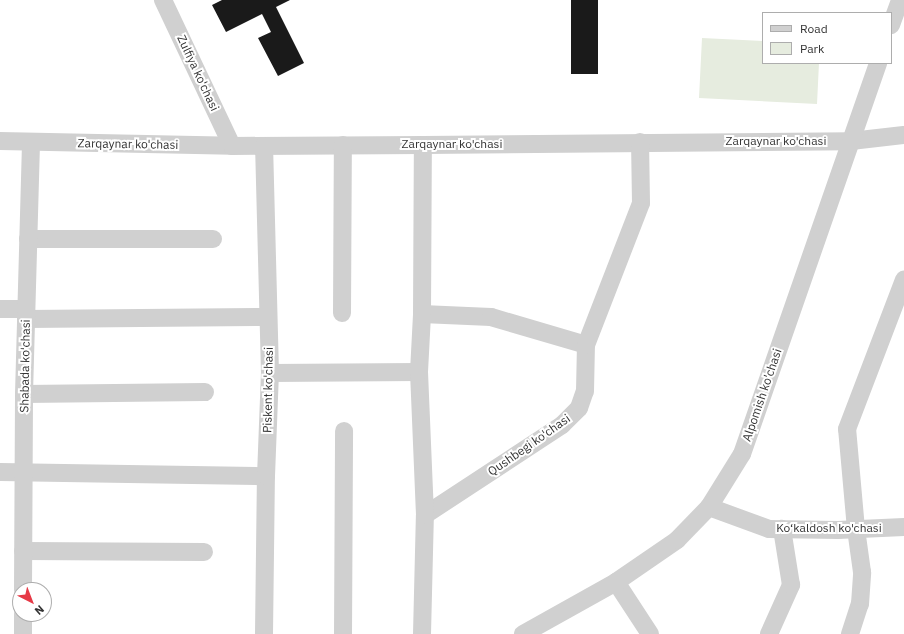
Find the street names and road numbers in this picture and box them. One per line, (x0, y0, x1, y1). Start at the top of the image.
street label: Zulfiya ko'chasi (174, 33, 222, 113)
street label: Zarqaynar ko'chasi (726, 134, 826, 148)
street label: Zarqaynar ko'chasi (77, 136, 179, 152)
street label: Zarqaynar ko'chasi (402, 137, 502, 151)
street label: Shabada ko'chasi (17, 319, 33, 413)
street label: Piskent ko'chasi (260, 347, 276, 433)
street label: Alpomish ko'chasi (739, 347, 785, 443)
street label: Qushbegi ko'chasi (485, 411, 573, 479)
street label: Ko‘kaldosh ko'chasi (776, 521, 882, 535)

